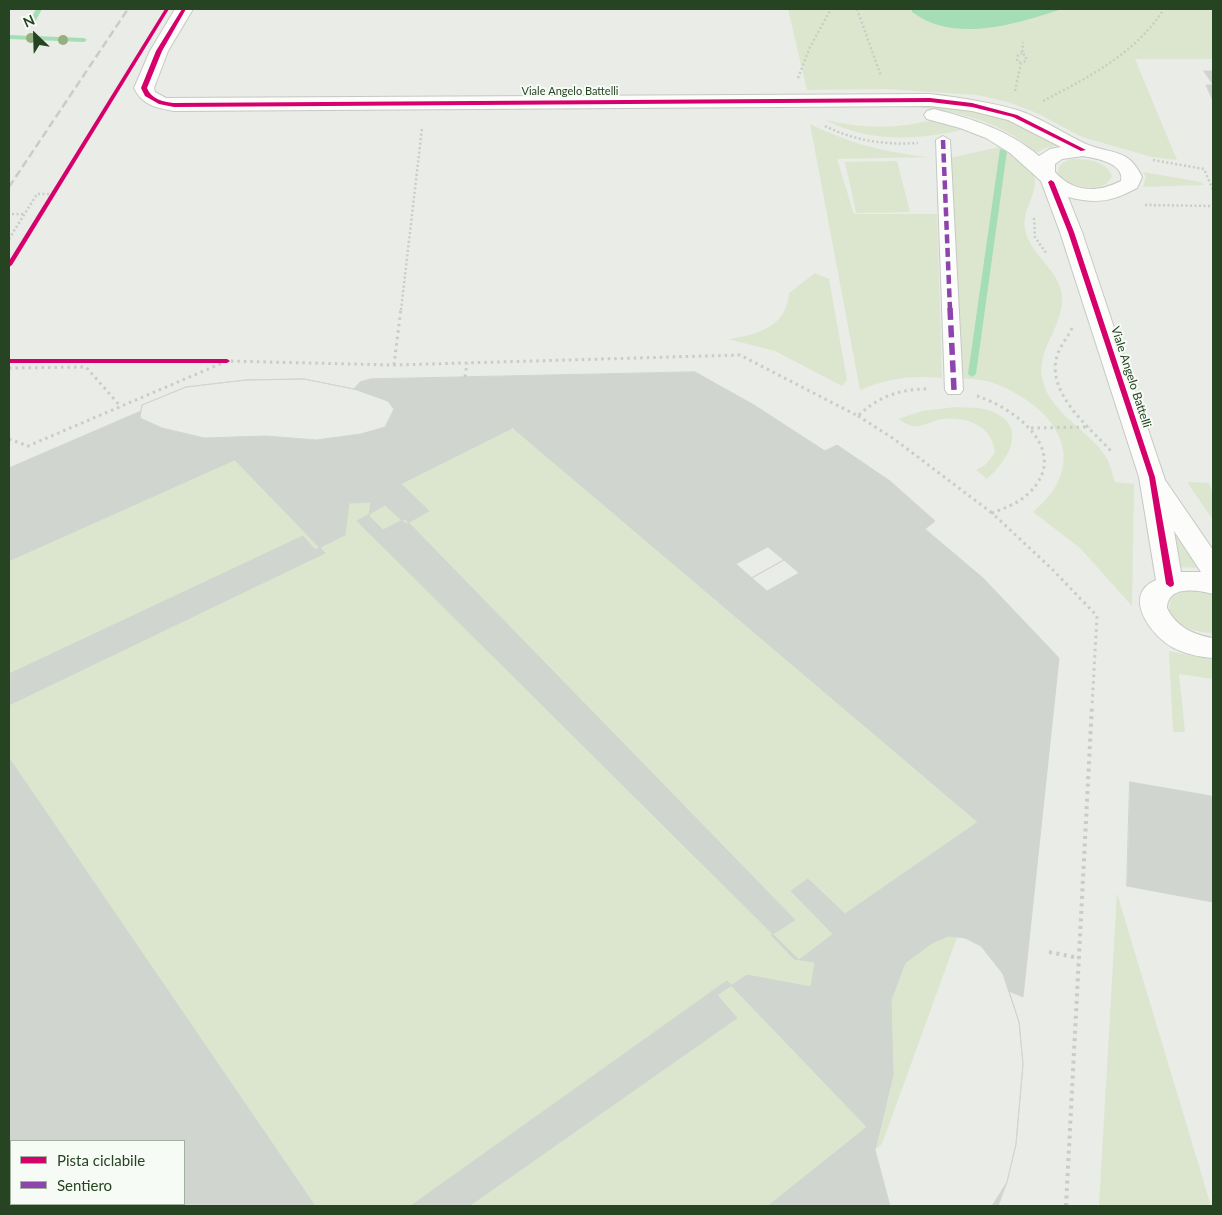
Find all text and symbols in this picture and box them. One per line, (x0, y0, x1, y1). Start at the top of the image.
north arrow (10, 10, 60, 60)
text: N (20, 11, 37, 31)
street label: Viale Angelo Battelli (522, 84, 618, 98)
street label: Viale Angelo Battelli (1108, 324, 1154, 430)
legend (10, 1140, 185, 1205)
text: Pista ciclabile (57, 1151, 145, 1169)
text: Sentiero (57, 1176, 112, 1194)

